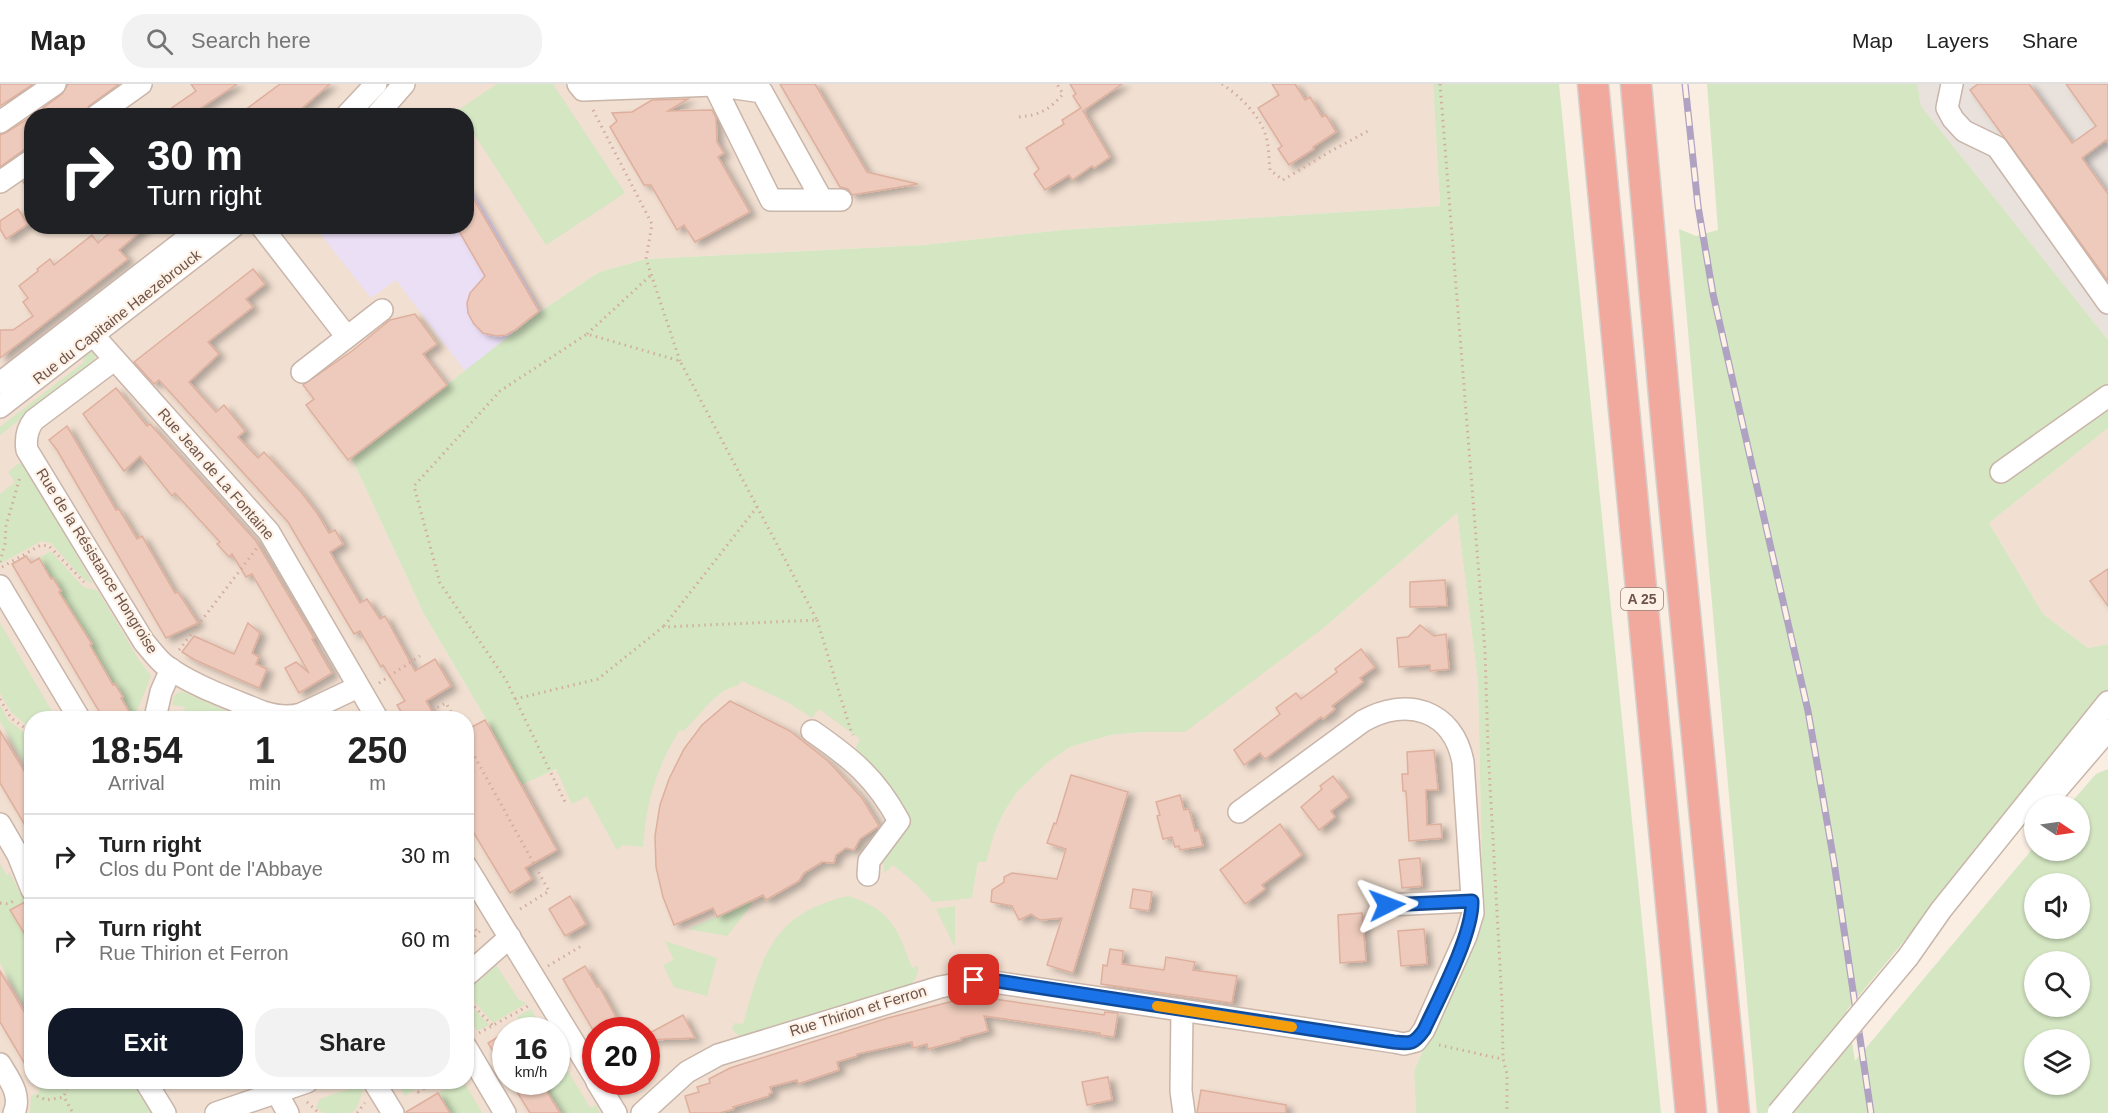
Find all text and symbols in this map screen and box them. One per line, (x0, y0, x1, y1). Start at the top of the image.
search box (122, 14, 542, 68)
text: Map (30, 25, 86, 56)
icon: search (143, 25, 176, 58)
text: Search here (191, 28, 311, 53)
text: Map (1852, 29, 1893, 52)
text: Layers (1926, 29, 1989, 52)
text: Share (2022, 29, 2078, 52)
icon: right (48, 132, 126, 210)
text: 30 m (147, 132, 243, 179)
text: Turn right (147, 181, 262, 211)
street label: Rue du Capitaine Haezebrouck (29, 245, 204, 387)
street label: Rue Jean de La Fontaine (155, 405, 278, 543)
street label: Rue de la Résistance Hongroise (33, 465, 162, 656)
road number: A 25 (1621, 588, 1663, 610)
text: 18:54 (90, 730, 182, 771)
text: 1 (255, 730, 275, 771)
text: 250 (347, 730, 408, 771)
text: Arrival (108, 772, 165, 794)
text: min (249, 772, 281, 794)
text: m (369, 772, 386, 794)
north arrow (2024, 795, 2090, 861)
map controls (2024, 795, 2090, 1095)
text: Turn right (99, 832, 201, 857)
icon: right (48, 840, 81, 873)
text: 30 m (401, 843, 450, 868)
text: Clos du Pont de l'Abbaye (99, 858, 323, 880)
position arrow (1355, 873, 1419, 937)
button: sound (2024, 873, 2090, 939)
text: Turn right (99, 916, 201, 941)
icon: right (48, 924, 81, 957)
text: 60 m (401, 927, 450, 952)
text: Rue Thirion et Ferron (99, 942, 289, 964)
button: search (2024, 951, 2090, 1017)
pin (948, 954, 999, 1005)
icon: arrive (957, 963, 990, 996)
street label: Rue Thirion et Ferron (787, 982, 928, 1039)
button: Exit (48, 1008, 243, 1077)
button: Share (255, 1008, 450, 1077)
speed limit sign: 20 (582, 1017, 660, 1095)
button: layers (2024, 1029, 2090, 1095)
text: 16 (514, 1032, 548, 1065)
text: km/h (515, 1063, 547, 1080)

